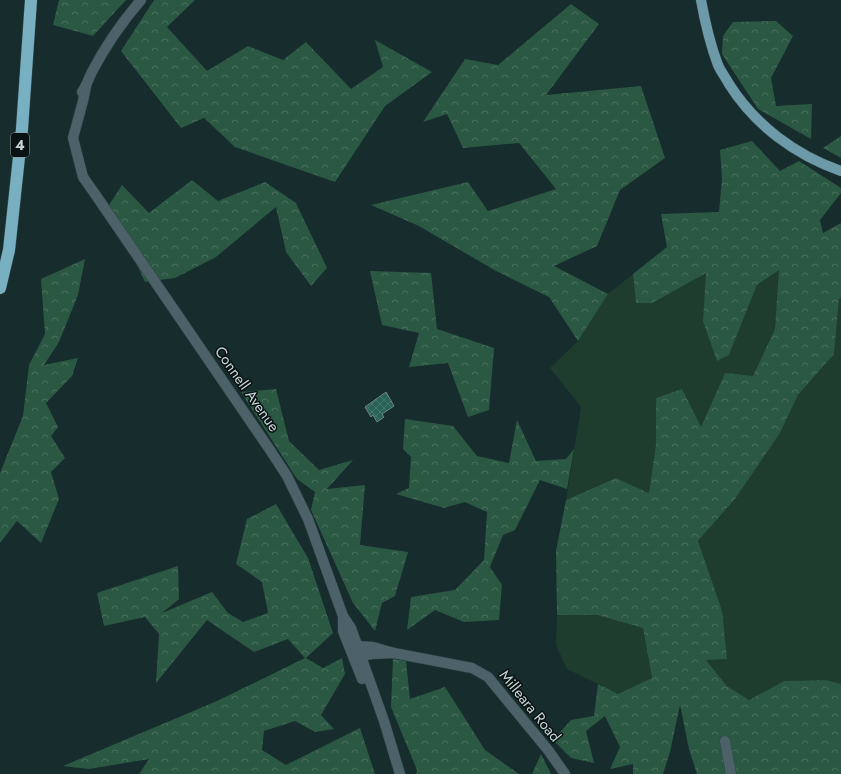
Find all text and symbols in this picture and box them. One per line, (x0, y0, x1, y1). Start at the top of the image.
road number: 4 (11, 133, 29, 157)
street label: Connell Avenue (209, 342, 285, 437)
street label: Milleara Road (494, 665, 566, 747)

